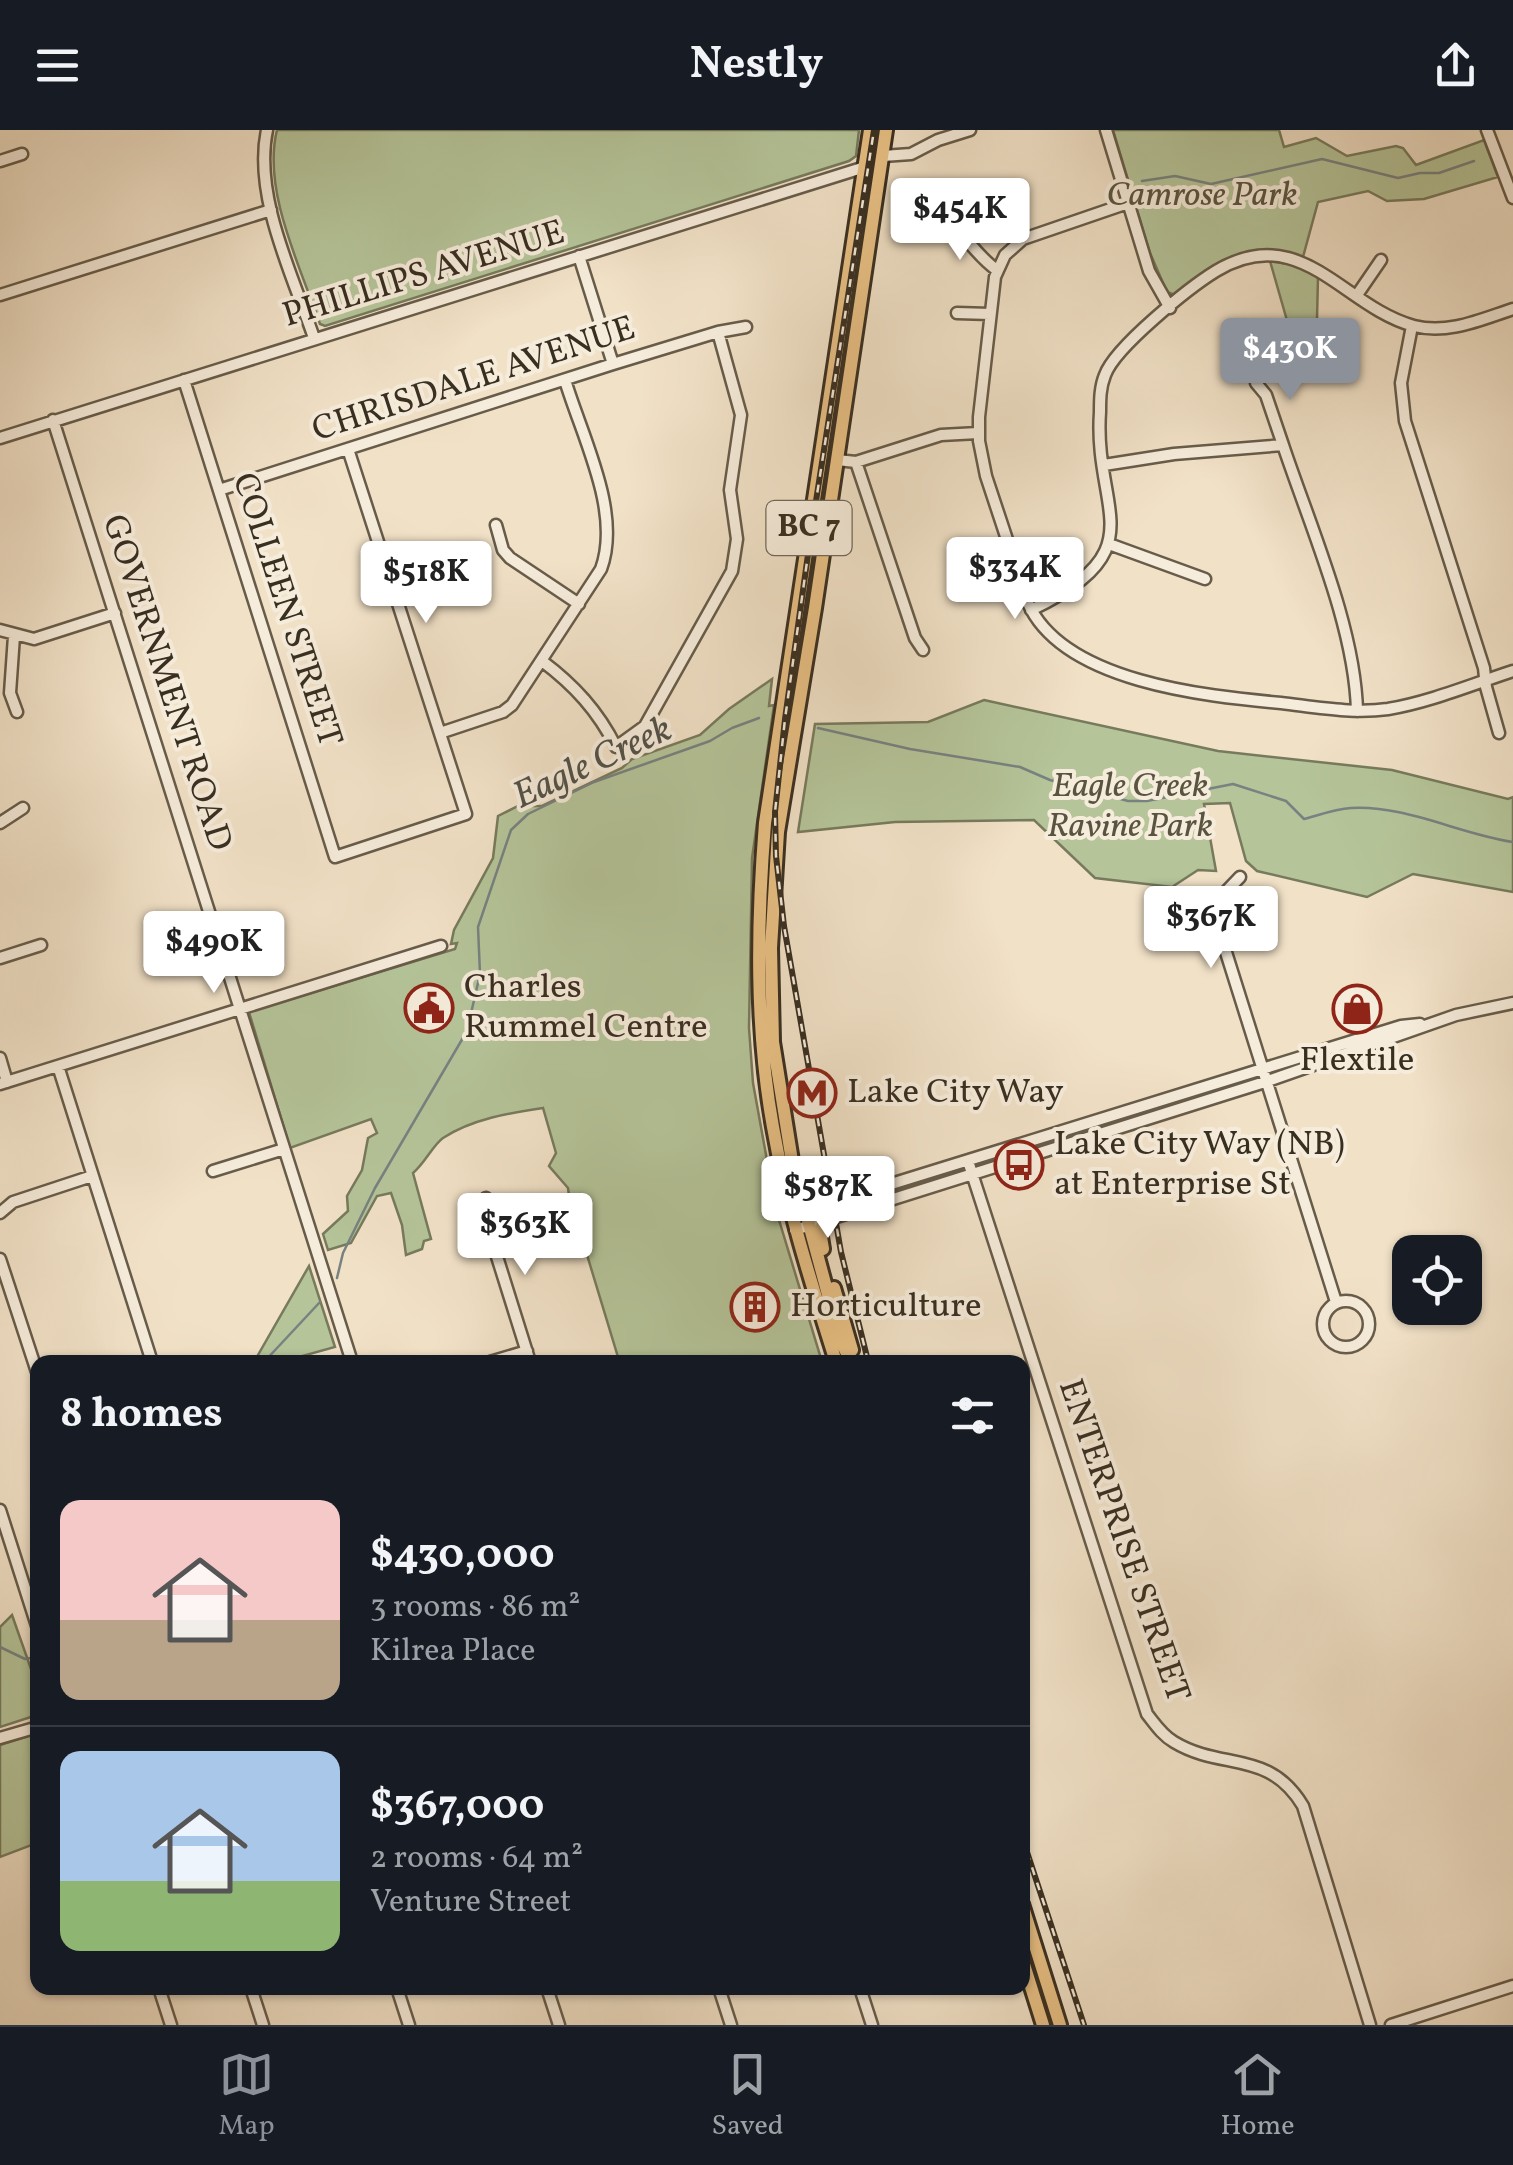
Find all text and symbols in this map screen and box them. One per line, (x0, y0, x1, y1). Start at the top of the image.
text: Nestly (690, 34, 823, 97)
icon: menu (30, 38, 85, 93)
icon: share (1428, 38, 1483, 93)
park label: Camrose Park (1106, 172, 1298, 220)
pin: $454K (890, 178, 1030, 263)
text: $454K (913, 188, 1007, 232)
street label: PHILLIPS AVENUE (277, 209, 571, 341)
street label: CHRISDALE AVENUE (306, 305, 642, 455)
pin: $430K (1220, 318, 1360, 403)
text: $430K (1243, 328, 1337, 372)
street label: COLLEEN STREET (219, 467, 353, 753)
road number: BC 7 (766, 501, 852, 555)
street label: GOVERNMENT ROAD (89, 509, 243, 857)
pin: $334K (945, 537, 1085, 622)
pin: $518K (356, 541, 496, 626)
text: $334K (969, 547, 1061, 591)
text: $518K (383, 551, 469, 595)
water label: Eagle Creek (505, 704, 681, 824)
park label: Eagle Creek Ravine Park (1047, 763, 1213, 851)
pin: $367K (1141, 886, 1281, 971)
text: $367K (1166, 896, 1256, 940)
pin: $490K (144, 911, 284, 996)
text: $490K (165, 921, 263, 965)
place label: Charles Rummel Centre (464, 964, 708, 1052)
public building icon: Charles Rummel Centre (403, 982, 455, 1034)
shop icon: Flextile (1331, 983, 1383, 1035)
place label: Flextile (1300, 1037, 1414, 1085)
metro station icon: Lake City Way (786, 1067, 838, 1119)
place label: Lake City Way (847, 1069, 1064, 1117)
place label: Lake City Way (NB) at Enterprise St (1054, 1121, 1345, 1209)
bus stop icon: Lake City Way (NB) at Enterprise St (993, 1139, 1045, 1191)
pin: $587K (758, 1156, 898, 1241)
text: $587K (783, 1166, 873, 1210)
pin: $363K (455, 1193, 595, 1278)
text: $363K (479, 1203, 571, 1247)
map controls (1392, 1235, 1482, 1325)
button: locate (1392, 1235, 1482, 1325)
building icon: Horticulture (729, 1281, 781, 1333)
place label: Horticulture (790, 1283, 982, 1331)
street label: ENTERPRISE STREET (1045, 1373, 1201, 1709)
text: 8 homes (60, 1386, 223, 1445)
icon: filters (945, 1388, 1000, 1443)
text: $430,000 (370, 1527, 555, 1586)
icon: home (140, 1540, 260, 1660)
text: 3 rooms · 86 m² (370, 1586, 580, 1630)
text: Kilrea Place (370, 1630, 535, 1674)
text: $367,000 (370, 1778, 544, 1837)
icon: home (140, 1791, 260, 1911)
text: 2 rooms · 64 m² (370, 1837, 583, 1881)
text: Venture Street (370, 1881, 571, 1925)
tab: Map (218, 2047, 275, 2146)
tab: Saved (711, 2047, 784, 2146)
tab: Home (1220, 2047, 1295, 2146)

